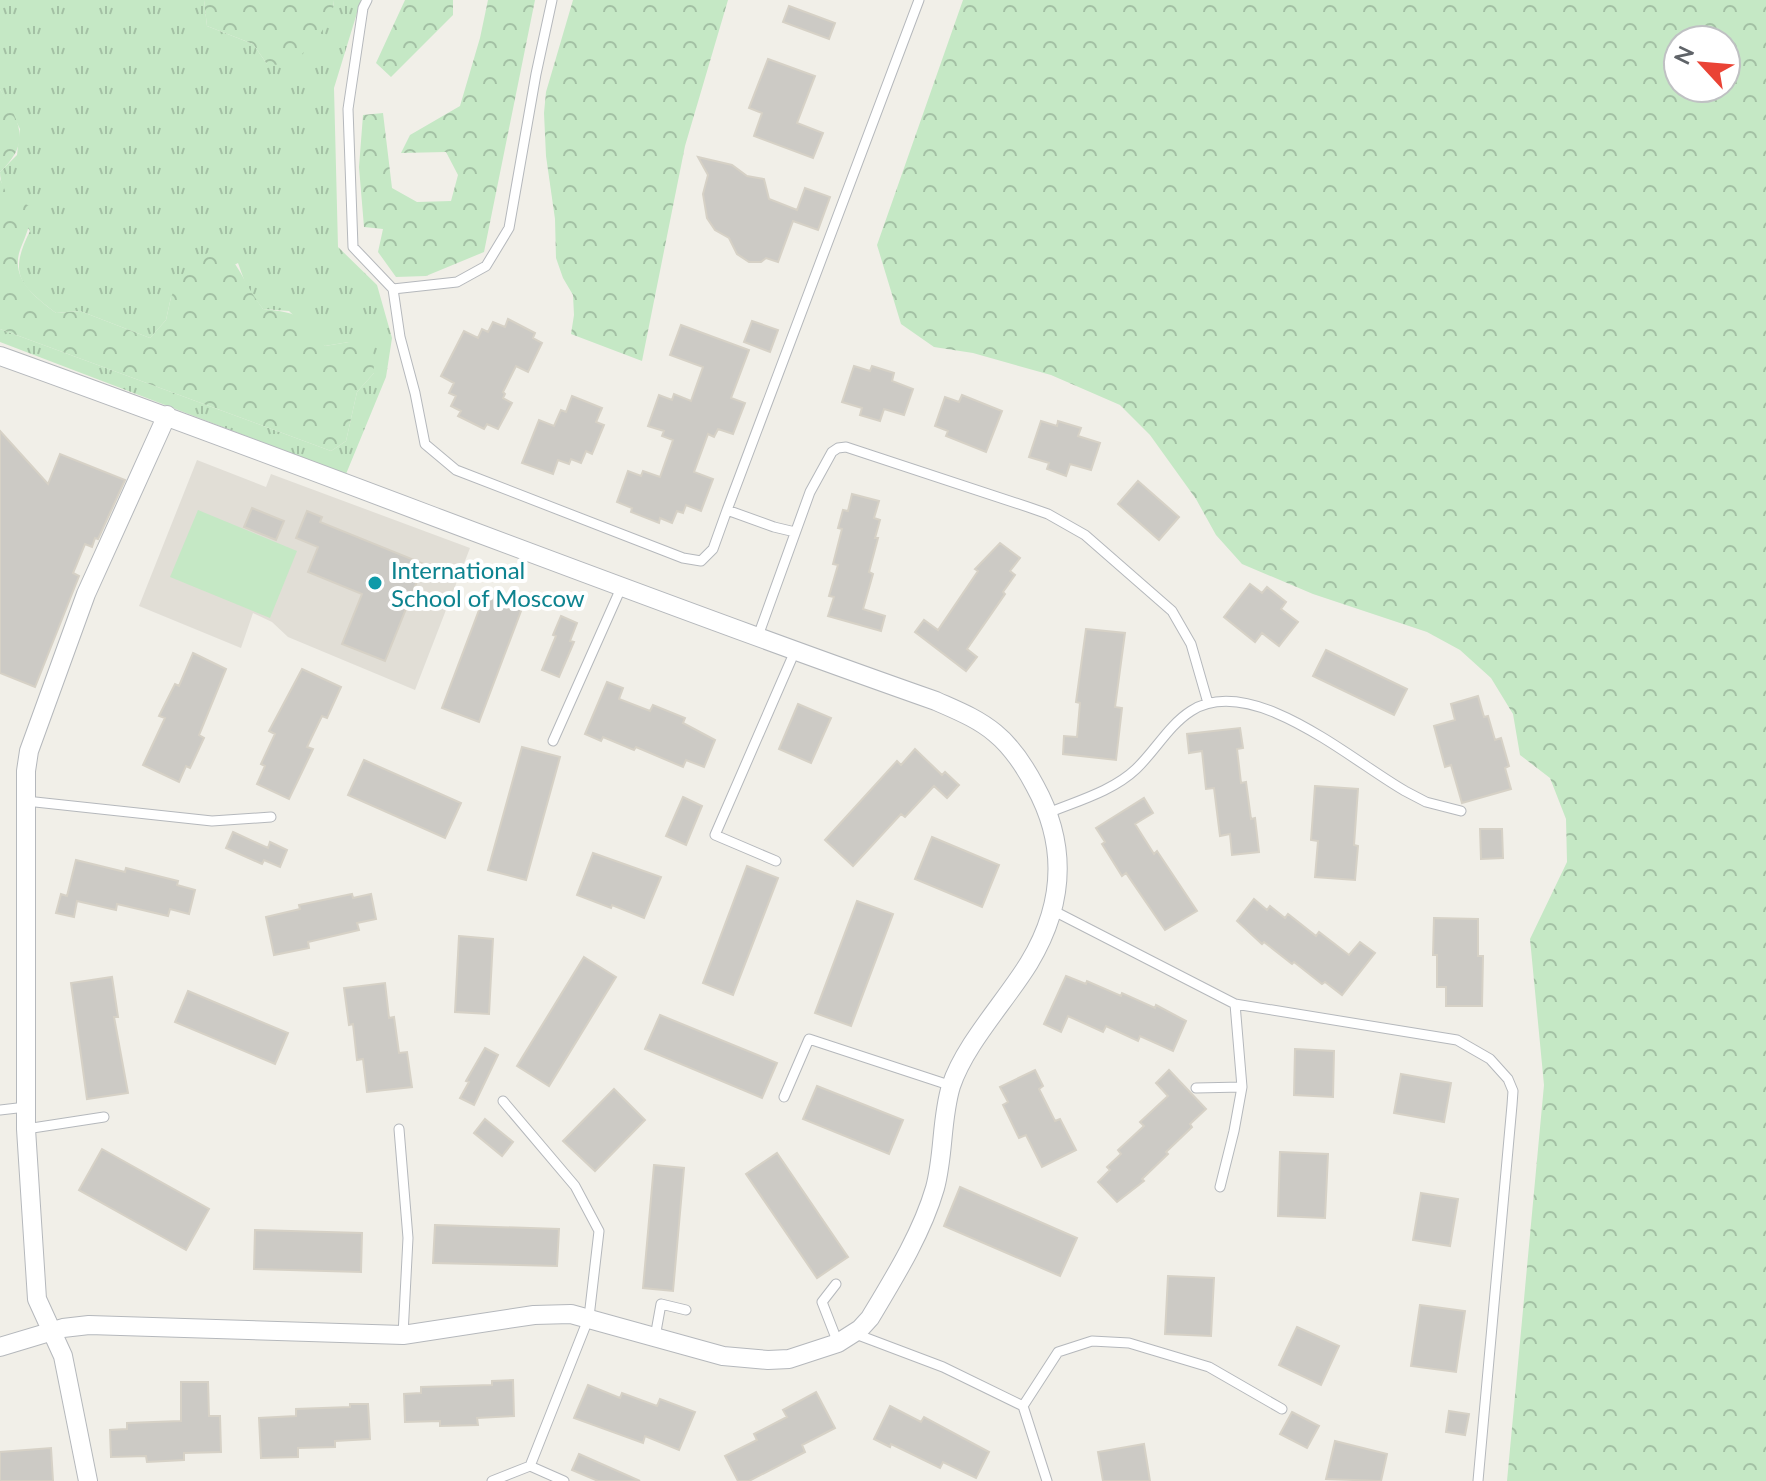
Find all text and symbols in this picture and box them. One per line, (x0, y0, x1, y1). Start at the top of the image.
north arrow (1662, 24, 1742, 104)
text: N (1668, 41, 1699, 69)
place label: International School of Moscow (391, 555, 585, 612)
marker: International School of Moscow (366, 574, 384, 592)

